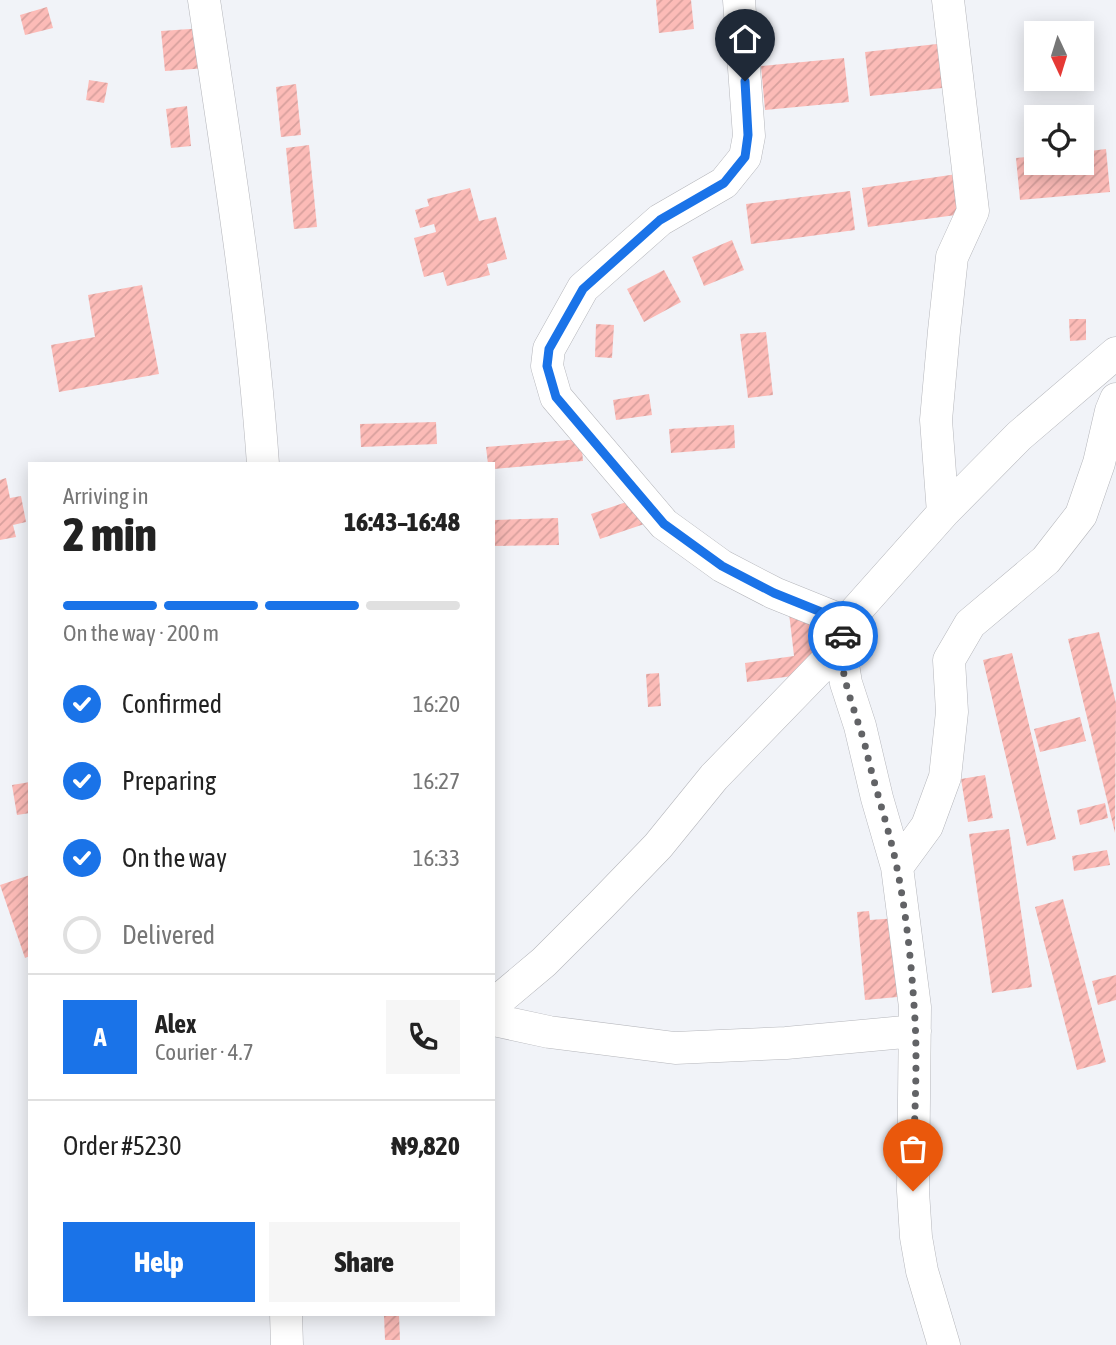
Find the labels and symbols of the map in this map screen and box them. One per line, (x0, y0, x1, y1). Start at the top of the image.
pin (715, 9, 775, 81)
north arrow (1024, 21, 1094, 91)
courier (808, 601, 878, 671)
pin (883, 1119, 943, 1191)

